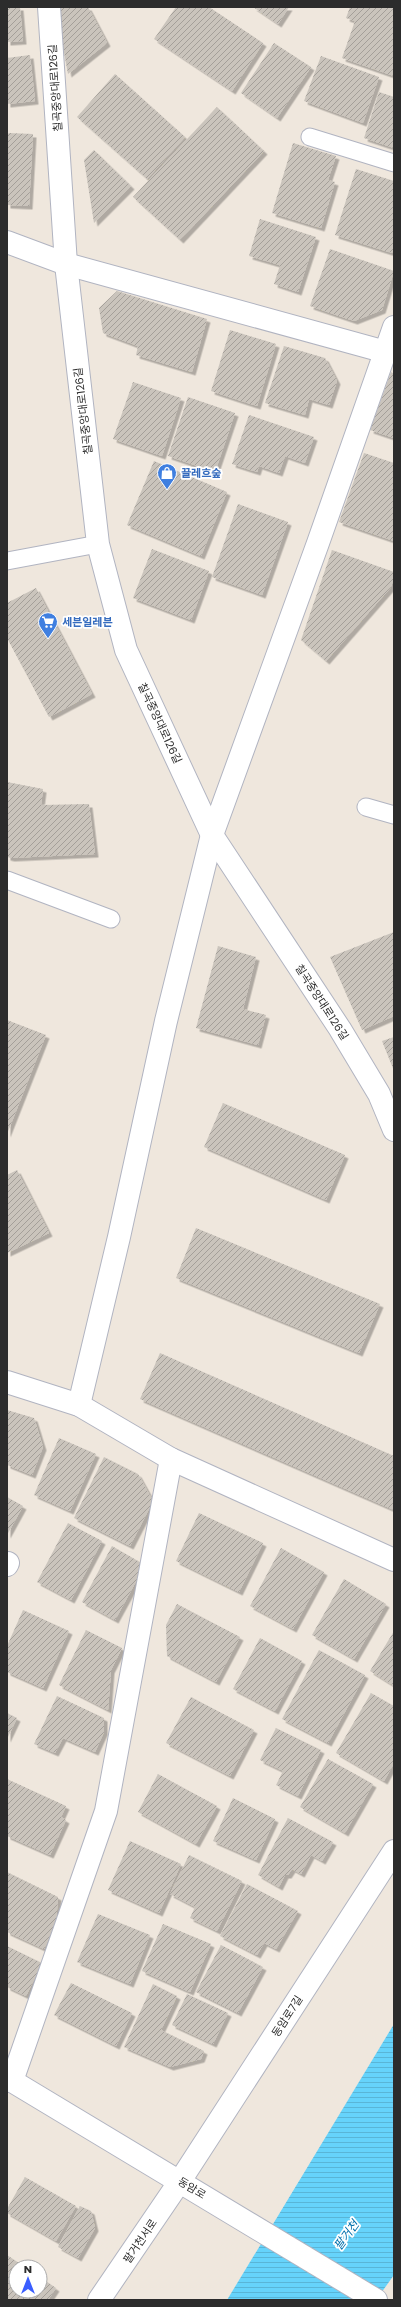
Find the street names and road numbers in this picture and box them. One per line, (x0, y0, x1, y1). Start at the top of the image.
street label: 칠곡중앙대로126길 (44, 44, 66, 132)
street label: 칠곡중앙대로126길 (70, 367, 96, 455)
street label: 칠곡중앙대로126길 (134, 680, 186, 766)
street label: 칠곡중앙대로126길 (291, 961, 353, 1043)
street label: 동암로7길 (268, 1992, 306, 2040)
street label: 동암로 (175, 2173, 209, 2203)
street label: 팔거천서로 (119, 2216, 161, 2266)

